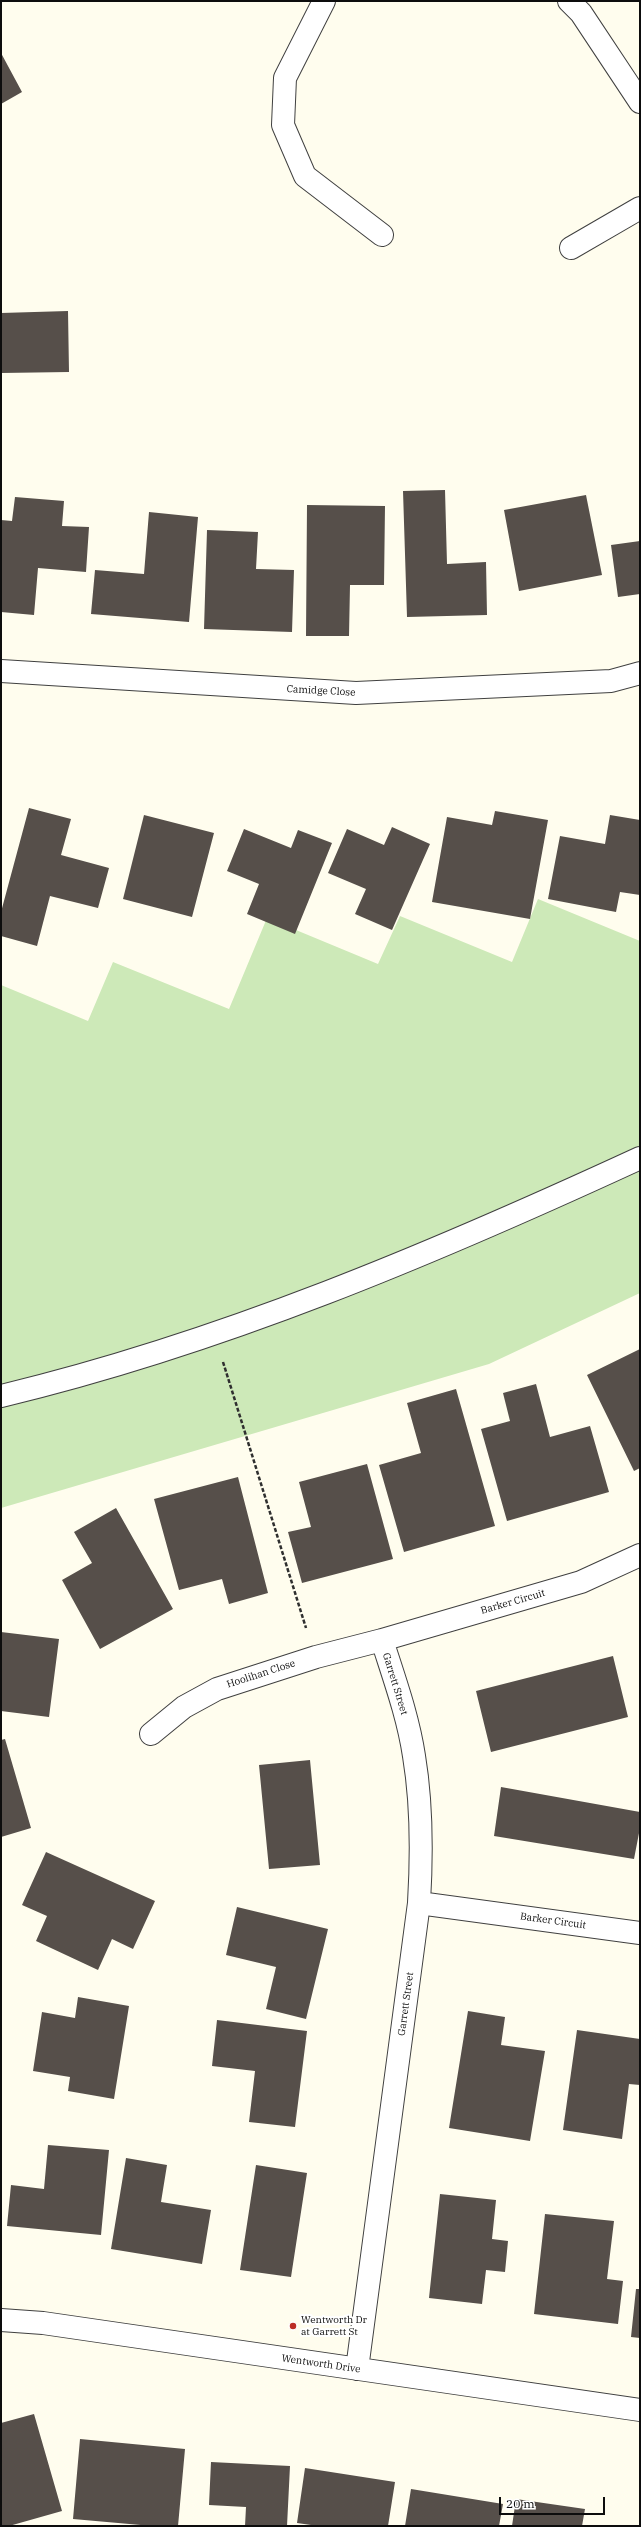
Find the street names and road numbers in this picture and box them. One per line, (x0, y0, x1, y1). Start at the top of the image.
street label: Camidge Close (286, 683, 356, 699)
street label: Barker Circuit (479, 1587, 547, 1617)
street label: Garrett Street (380, 1651, 410, 1717)
street label: Hoolihan Close (225, 1657, 297, 1691)
street label: Barker Circuit (519, 1910, 587, 1932)
street label: Garrett Street (396, 1971, 416, 2037)
street label: Wentworth Drive (281, 2353, 361, 2375)

